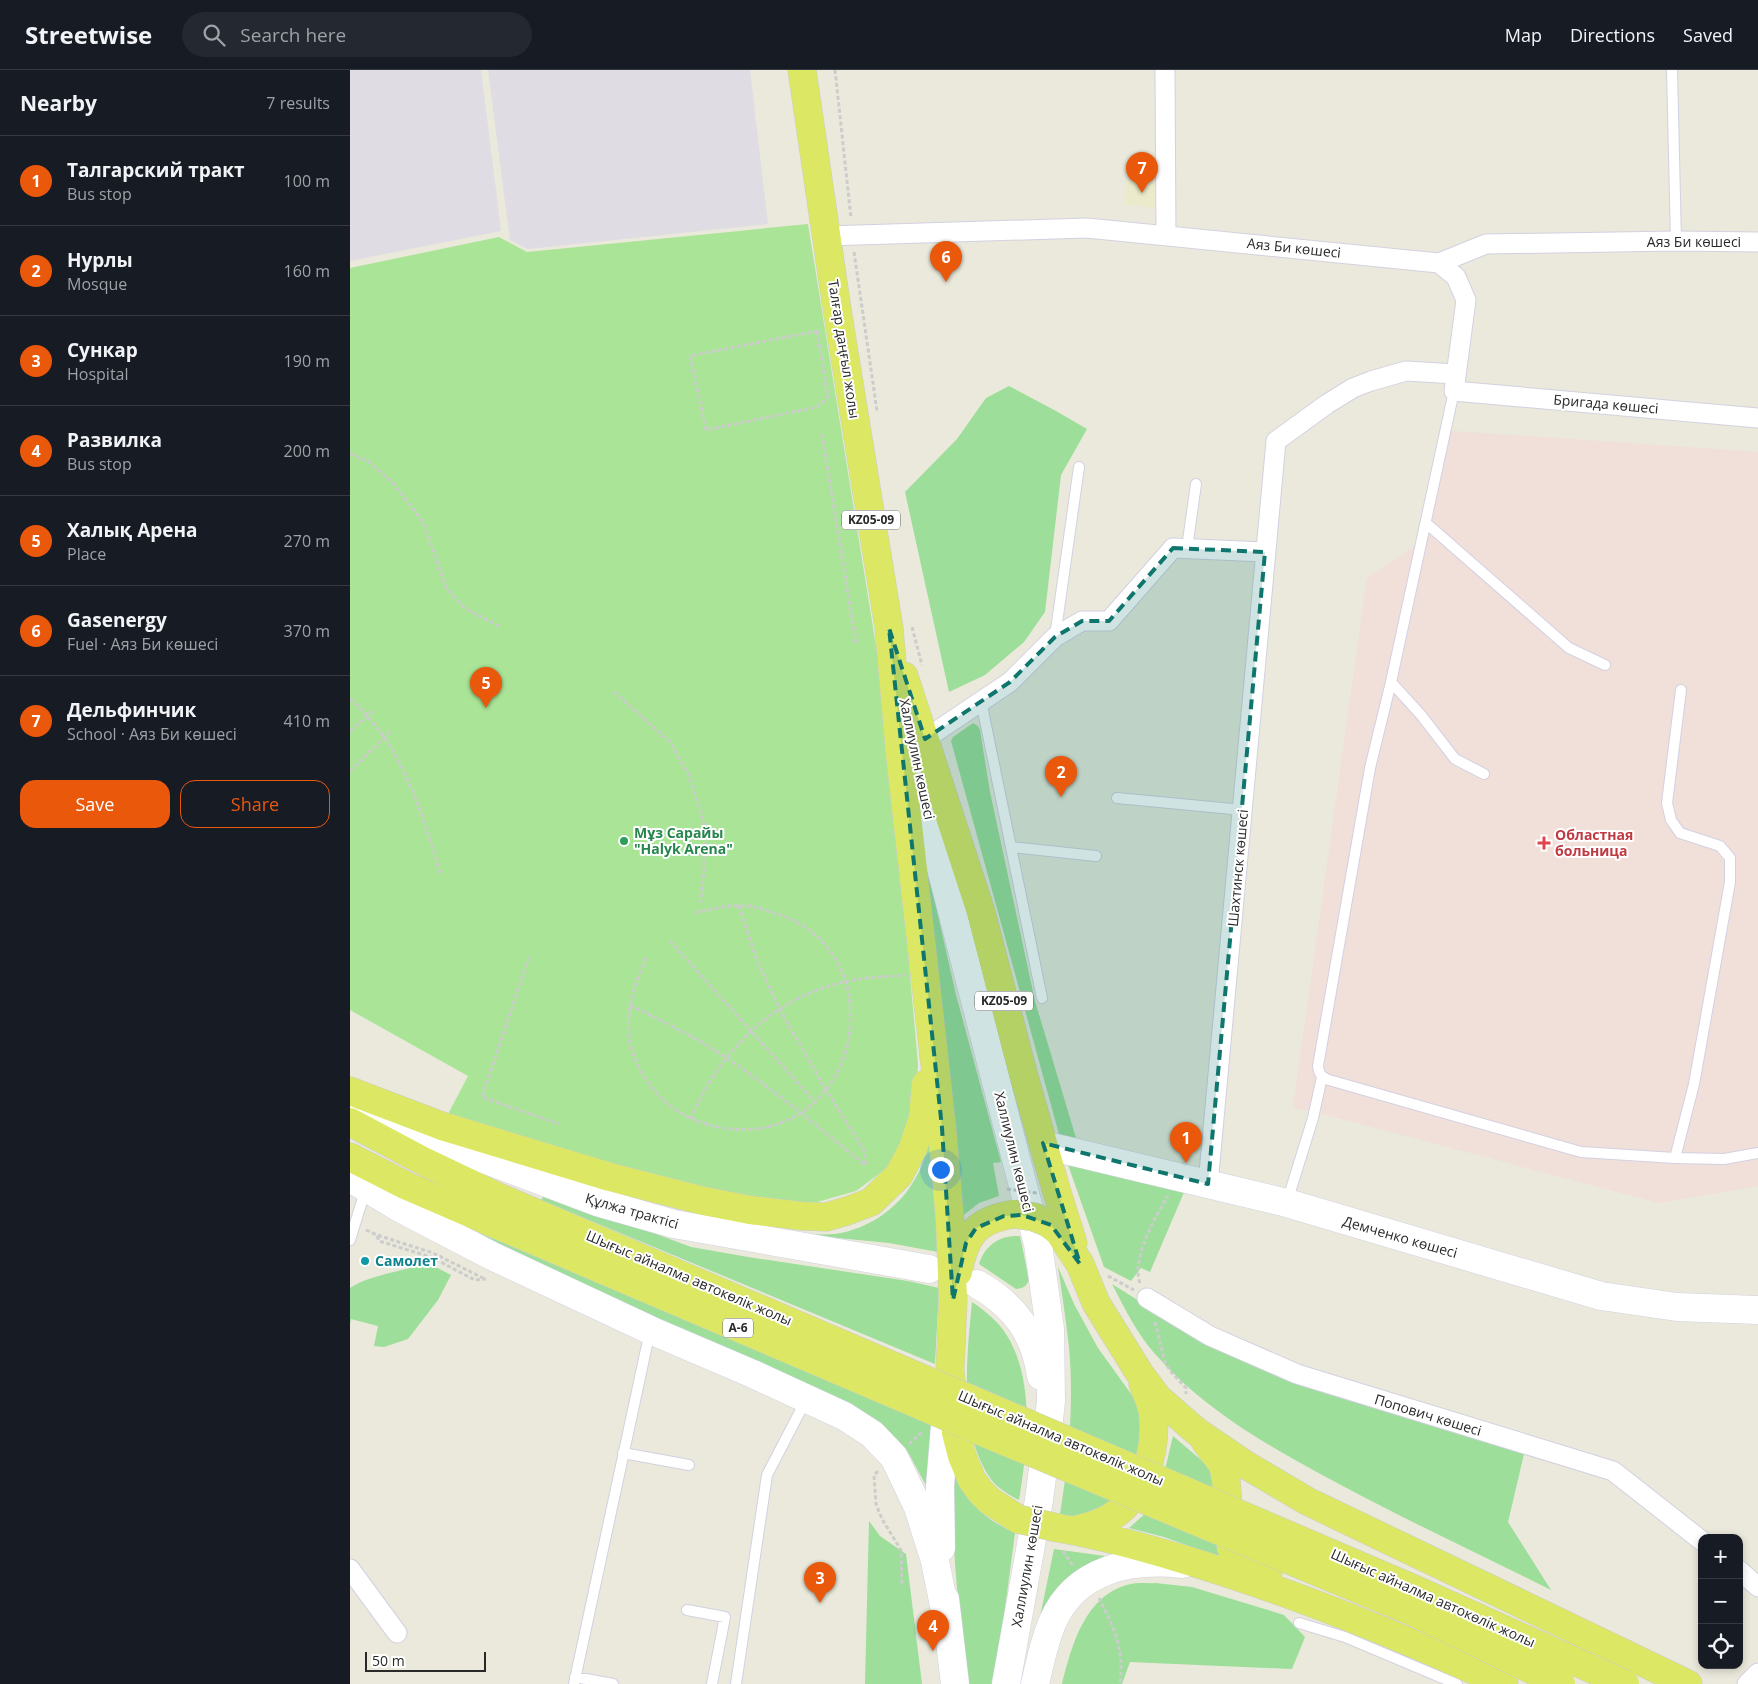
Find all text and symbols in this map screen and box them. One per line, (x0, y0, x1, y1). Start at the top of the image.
search box (182, 12, 532, 57)
text: Streetwise (25, 18, 152, 51)
icon: search (200, 21, 228, 49)
text: Search here (240, 22, 346, 48)
text: Map (1505, 23, 1542, 47)
text: Directions (1570, 23, 1655, 47)
text: Saved (1683, 23, 1733, 47)
text: Nearby (20, 89, 97, 117)
text: 7 results (266, 92, 330, 114)
pin: 7 (1126, 152, 1158, 193)
text: Талгарский тракт (67, 157, 244, 183)
text: 1 (31, 170, 41, 192)
text: 100 m (284, 170, 330, 192)
text: Bus stop (67, 183, 132, 205)
street label: Аяз Би көшесі (1647, 232, 1741, 251)
street label: Аяз Би көшесі (1246, 233, 1342, 262)
pin: 6 (930, 241, 962, 282)
text: Нурлы (67, 247, 133, 273)
text: 2 (31, 260, 41, 282)
text: 160 m (284, 260, 330, 282)
text: Mosque (67, 273, 127, 295)
street label: Талғар даңғыл жолы (824, 278, 865, 420)
text: Сункар (67, 337, 138, 363)
text: 3 (31, 350, 41, 372)
text: 190 m (284, 350, 330, 372)
text: Hospital (67, 363, 129, 385)
street label: Бригада көшесі (1553, 389, 1659, 418)
text: Развилка (67, 427, 162, 453)
text: 4 (31, 440, 41, 462)
text: 200 m (284, 440, 330, 462)
text: Bus stop (67, 453, 132, 475)
road number: KZ05-09 (842, 510, 900, 530)
text: Халық Арена (67, 517, 198, 543)
text: 5 (31, 530, 41, 552)
text: 270 m (284, 530, 330, 552)
text: Place (67, 543, 106, 565)
text: Gasenergy (67, 607, 167, 633)
text: 6 (31, 620, 41, 642)
text: 370 m (284, 620, 330, 642)
text: Fuel · Аяз Би көшесі (67, 633, 218, 655)
pin: 5 (470, 667, 502, 708)
text: Дельфинчик (67, 697, 196, 723)
street label: Халлиулин көшесі (895, 697, 940, 821)
text: 7 (31, 710, 41, 732)
text: 410 m (284, 710, 330, 732)
text: School · Аяз Би көшесі (67, 723, 237, 745)
pin: 2 (1045, 756, 1077, 797)
button: Save (20, 780, 170, 828)
button: Share (180, 780, 330, 828)
street label: Шахтинск көшесі (1223, 809, 1252, 927)
place label: Мұз Сарайы "Halyk Arena" (634, 823, 733, 858)
place label: Областная больница (1555, 825, 1633, 860)
marker: Мұз Сарайы "Halyk Arena" (618, 835, 630, 847)
marker: Областная больница (1537, 836, 1551, 850)
road number: KZ05-09 (975, 991, 1033, 1010)
street label: Халлиулин көшесі (990, 1090, 1039, 1214)
pin: 1 (1170, 1122, 1202, 1163)
your location (928, 1157, 954, 1183)
street label: Құлжа трактісі (583, 1188, 681, 1233)
street label: Демченко көшесі (1341, 1211, 1460, 1262)
street label: Шығыс айналма автокөлік жолы (583, 1225, 795, 1330)
place label: Самолет (375, 1251, 438, 1270)
marker: Самолет (359, 1255, 371, 1267)
road number: A-6 (723, 1318, 753, 1338)
street label: Шығыс айналма автокөлік жолы (955, 1385, 1167, 1490)
street label: Попович көшесі (1372, 1389, 1484, 1440)
street label: Халлиулин көшесі (1006, 1503, 1047, 1628)
map controls (1698, 1534, 1743, 1669)
button: + (1698, 1534, 1743, 1579)
street label: Шығыс айналма автокөлік жолы (1328, 1544, 1538, 1651)
pin: 3 (804, 1562, 836, 1603)
button: − (1698, 1579, 1743, 1624)
pin: 4 (917, 1610, 949, 1651)
button: locate (1698, 1624, 1743, 1669)
scale bar (365, 1649, 486, 1672)
text: 50 m (372, 1651, 405, 1670)

